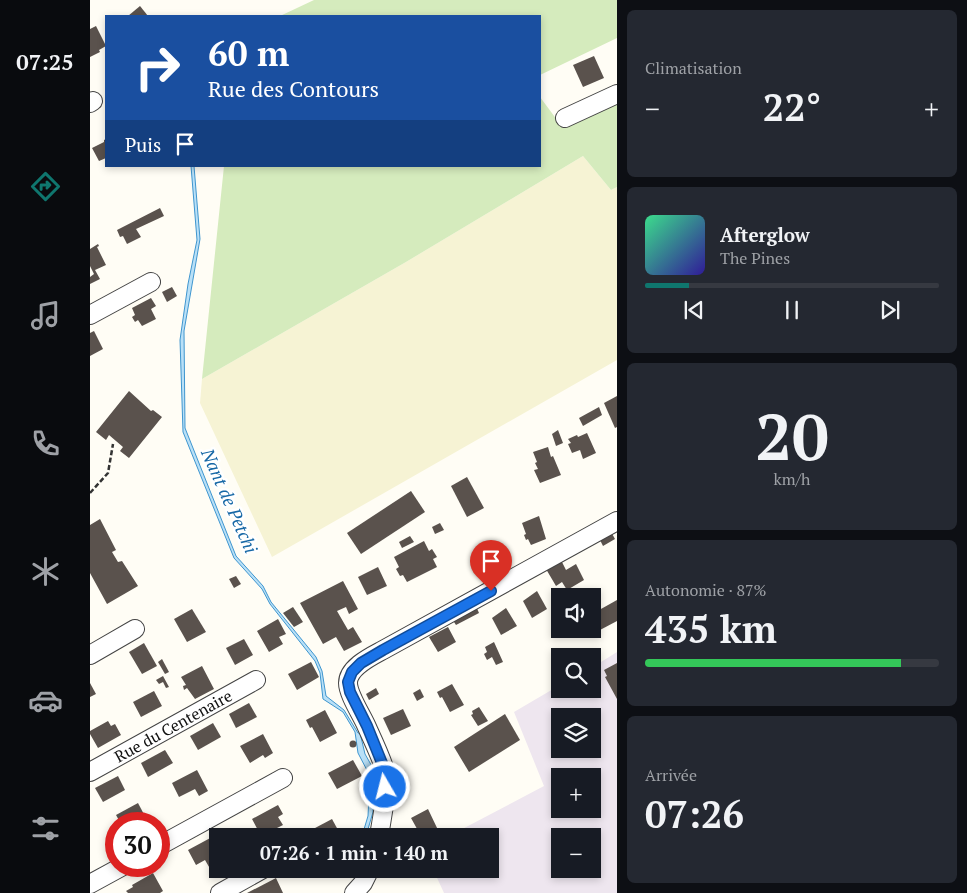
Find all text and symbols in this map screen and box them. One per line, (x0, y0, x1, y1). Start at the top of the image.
text: 60 m (208, 30, 289, 76)
icon: right (125, 35, 190, 100)
text: 07:25 (16, 47, 74, 76)
text: Climatisation (645, 57, 742, 79)
text: Rue des Contours (208, 74, 379, 103)
text: 22° (763, 82, 821, 132)
text: − (645, 90, 660, 127)
text: + (924, 90, 939, 127)
icon: arrive (171, 130, 199, 158)
text: Puis (125, 132, 161, 157)
icon: directions (28, 169, 63, 204)
text: Afterglow (720, 222, 810, 247)
text: The Pines (720, 247, 790, 269)
icon: previous (680, 296, 708, 324)
icon: pause (778, 296, 806, 324)
icon: next (876, 296, 904, 324)
icon: music (28, 298, 63, 333)
text: 20 (755, 392, 829, 479)
icon: phone (28, 426, 63, 461)
water label: Nant de Petchi (196, 444, 264, 557)
text: km/h (774, 468, 810, 490)
pin (470, 540, 512, 591)
icon: arrive (477, 547, 505, 575)
icon: climate (28, 554, 63, 589)
text: Autonomie · 87% (645, 579, 767, 601)
map controls (551, 588, 601, 878)
button: sound (551, 588, 601, 638)
text: 435 km (645, 604, 777, 654)
button: search (551, 648, 601, 698)
icon: car (28, 683, 63, 718)
street label: Rue du Centenaire (110, 684, 236, 767)
button: layers (551, 708, 601, 758)
position arrow (358, 760, 410, 812)
text: Arrivée (645, 764, 697, 786)
button: + (551, 768, 601, 818)
text: 07:26 (645, 789, 744, 839)
icon: filters (28, 811, 63, 846)
speed limit sign: 30 (105, 812, 170, 877)
button: − (551, 828, 601, 878)
text: 07:26 · 1 min · 140 m (260, 840, 448, 865)

